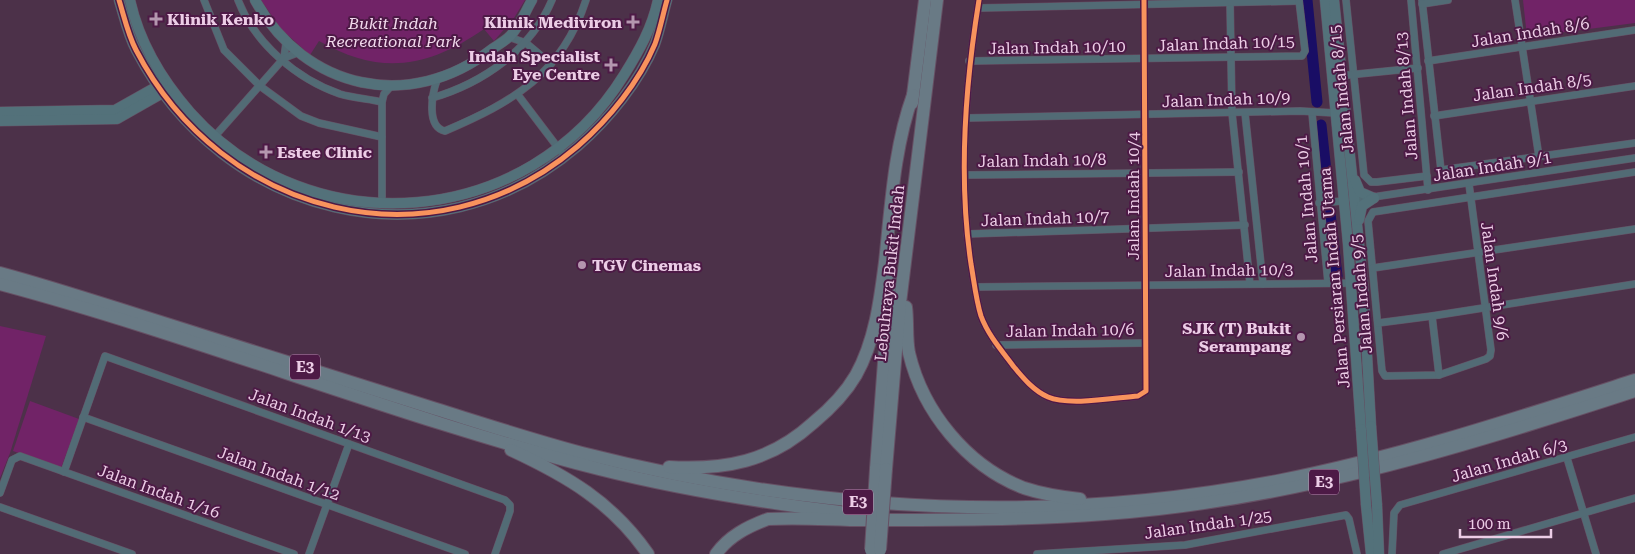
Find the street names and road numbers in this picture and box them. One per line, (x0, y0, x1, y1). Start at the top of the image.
street label: Jalan Indah 8/6 (1470, 14, 1591, 51)
street label: Jalan Indah 8/15 (1325, 24, 1358, 154)
street label: Jalan Indah 8/13 (1391, 31, 1422, 161)
street label: Jalan Indah 10/15 (1157, 32, 1295, 55)
street label: Jalan Indah 10/10 (988, 37, 1126, 58)
street label: Jalan Indah 8/5 (1472, 70, 1593, 105)
street label: Jalan Indah 10/9 (1161, 88, 1291, 111)
street label: Jalan Indah 10/4 (1124, 132, 1143, 260)
street label: Jalan Indah 10/1 (1291, 134, 1322, 264)
street label: Jalan Indah 9/1 (1432, 148, 1553, 185)
street label: Jalan Indah 10/8 (978, 150, 1106, 171)
street label: Jalan Persiaran Indah Utama (1315, 166, 1354, 389)
street label: Lebuhraya Bukit Indah (871, 184, 908, 362)
street label: Jalan Indah 10/7 (980, 207, 1110, 230)
street label: Jalan Indah 9/6 (1477, 221, 1512, 342)
street label: Jalan Indah 9/5 (1347, 234, 1376, 354)
street label: Jalan Indah 10/3 (1165, 260, 1293, 281)
street label: Jalan Indah 10/6 (1006, 320, 1134, 341)
road number: E3 (290, 354, 320, 380)
street label: Jalan Indah 1/13 (246, 385, 374, 446)
street label: Jalan Indah 6/3 (1449, 435, 1569, 486)
street label: Jalan Indah 1/12 (215, 443, 343, 504)
street label: Jalan Indah 1/16 (95, 461, 223, 522)
road number: E3 (1309, 470, 1339, 494)
road number: E3 (843, 490, 873, 514)
street label: Jalan Indah 1/25 (1143, 506, 1273, 543)

